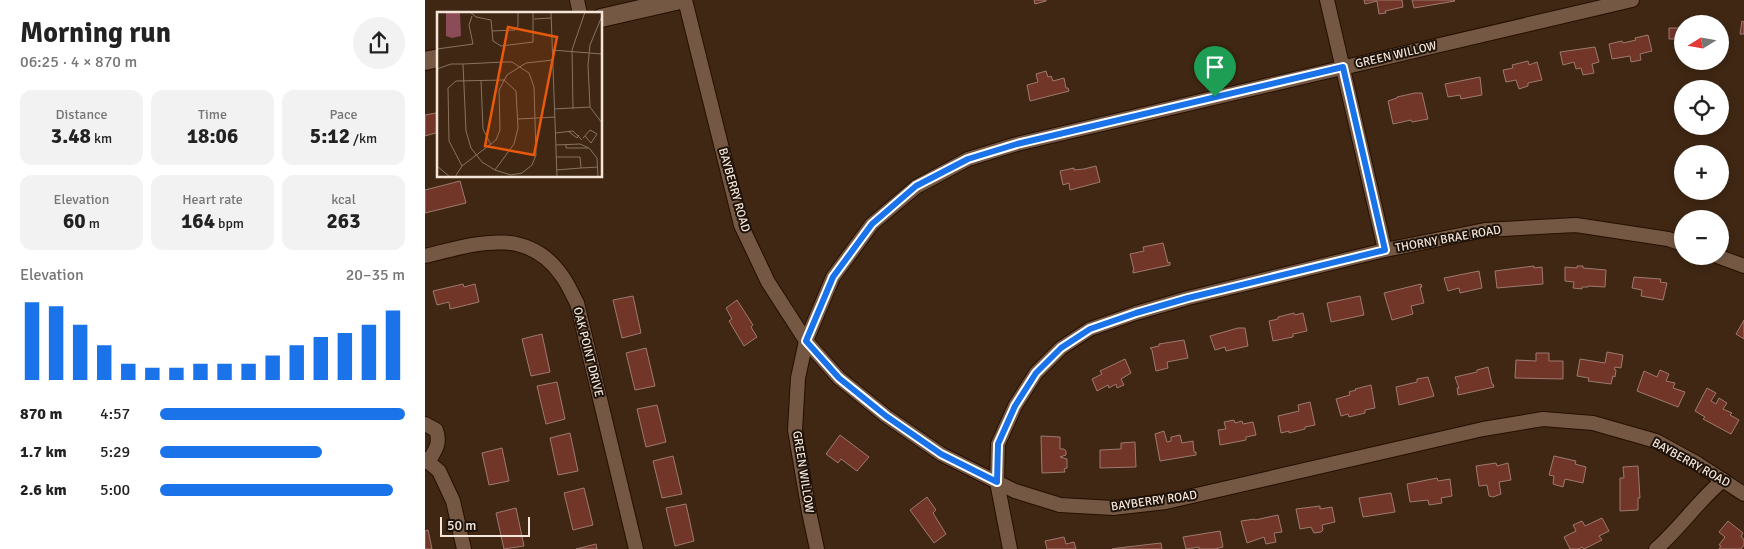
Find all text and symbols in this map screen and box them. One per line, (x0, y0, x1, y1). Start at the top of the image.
inset map (437, 12, 603, 178)
north arrow (1674, 15, 1729, 70)
map controls (1674, 15, 1729, 265)
text: Morning run (20, 16, 171, 50)
button: share (353, 17, 405, 69)
street label: GREEN WILLOW (1354, 38, 1438, 72)
pin (1194, 46, 1236, 97)
text: 06:25 · 4 × 870 m (20, 52, 137, 72)
icon: arrive (1201, 53, 1229, 81)
button: locate (1674, 80, 1729, 135)
text: Distance (55, 106, 108, 123)
text: Time (198, 106, 227, 123)
text: Pace (329, 106, 358, 123)
text: 3.48 (51, 123, 91, 149)
text: 18:06 (187, 123, 238, 149)
text: 5:12 (310, 123, 350, 149)
text: km (91, 130, 112, 147)
text: /km (350, 130, 377, 147)
button: + (1674, 145, 1729, 200)
street label: BAYBERRY ROAD (715, 146, 753, 234)
text: Elevation (54, 191, 109, 208)
text: Heart rate (182, 191, 243, 208)
text: kcal (331, 191, 356, 208)
text: 60 (63, 208, 86, 234)
text: 164 (181, 208, 215, 234)
text: 263 (326, 208, 361, 234)
button: − (1674, 210, 1729, 265)
text: m (86, 215, 100, 232)
text: bpm (215, 215, 244, 232)
street label: THORNY BRAE ROAD (1394, 222, 1502, 256)
text: Elevation (20, 265, 84, 285)
text: 20–35 m (346, 265, 405, 285)
street label: OAK POINT DRIVE (570, 306, 606, 399)
text: 870 m (20, 404, 62, 424)
text: 4:57 (100, 404, 130, 424)
street label: GREEN WILLOW (789, 430, 817, 514)
street label: BAYBERRY ROAD (1649, 435, 1733, 491)
text: 1.7 km (20, 442, 67, 462)
text: 5:29 (100, 442, 130, 462)
text: 2.6 km (20, 480, 67, 500)
text: 5:00 (100, 480, 130, 500)
street label: BAYBERRY ROAD (1110, 488, 1198, 514)
scale bar (440, 514, 530, 537)
text: 50 m (447, 517, 476, 534)

